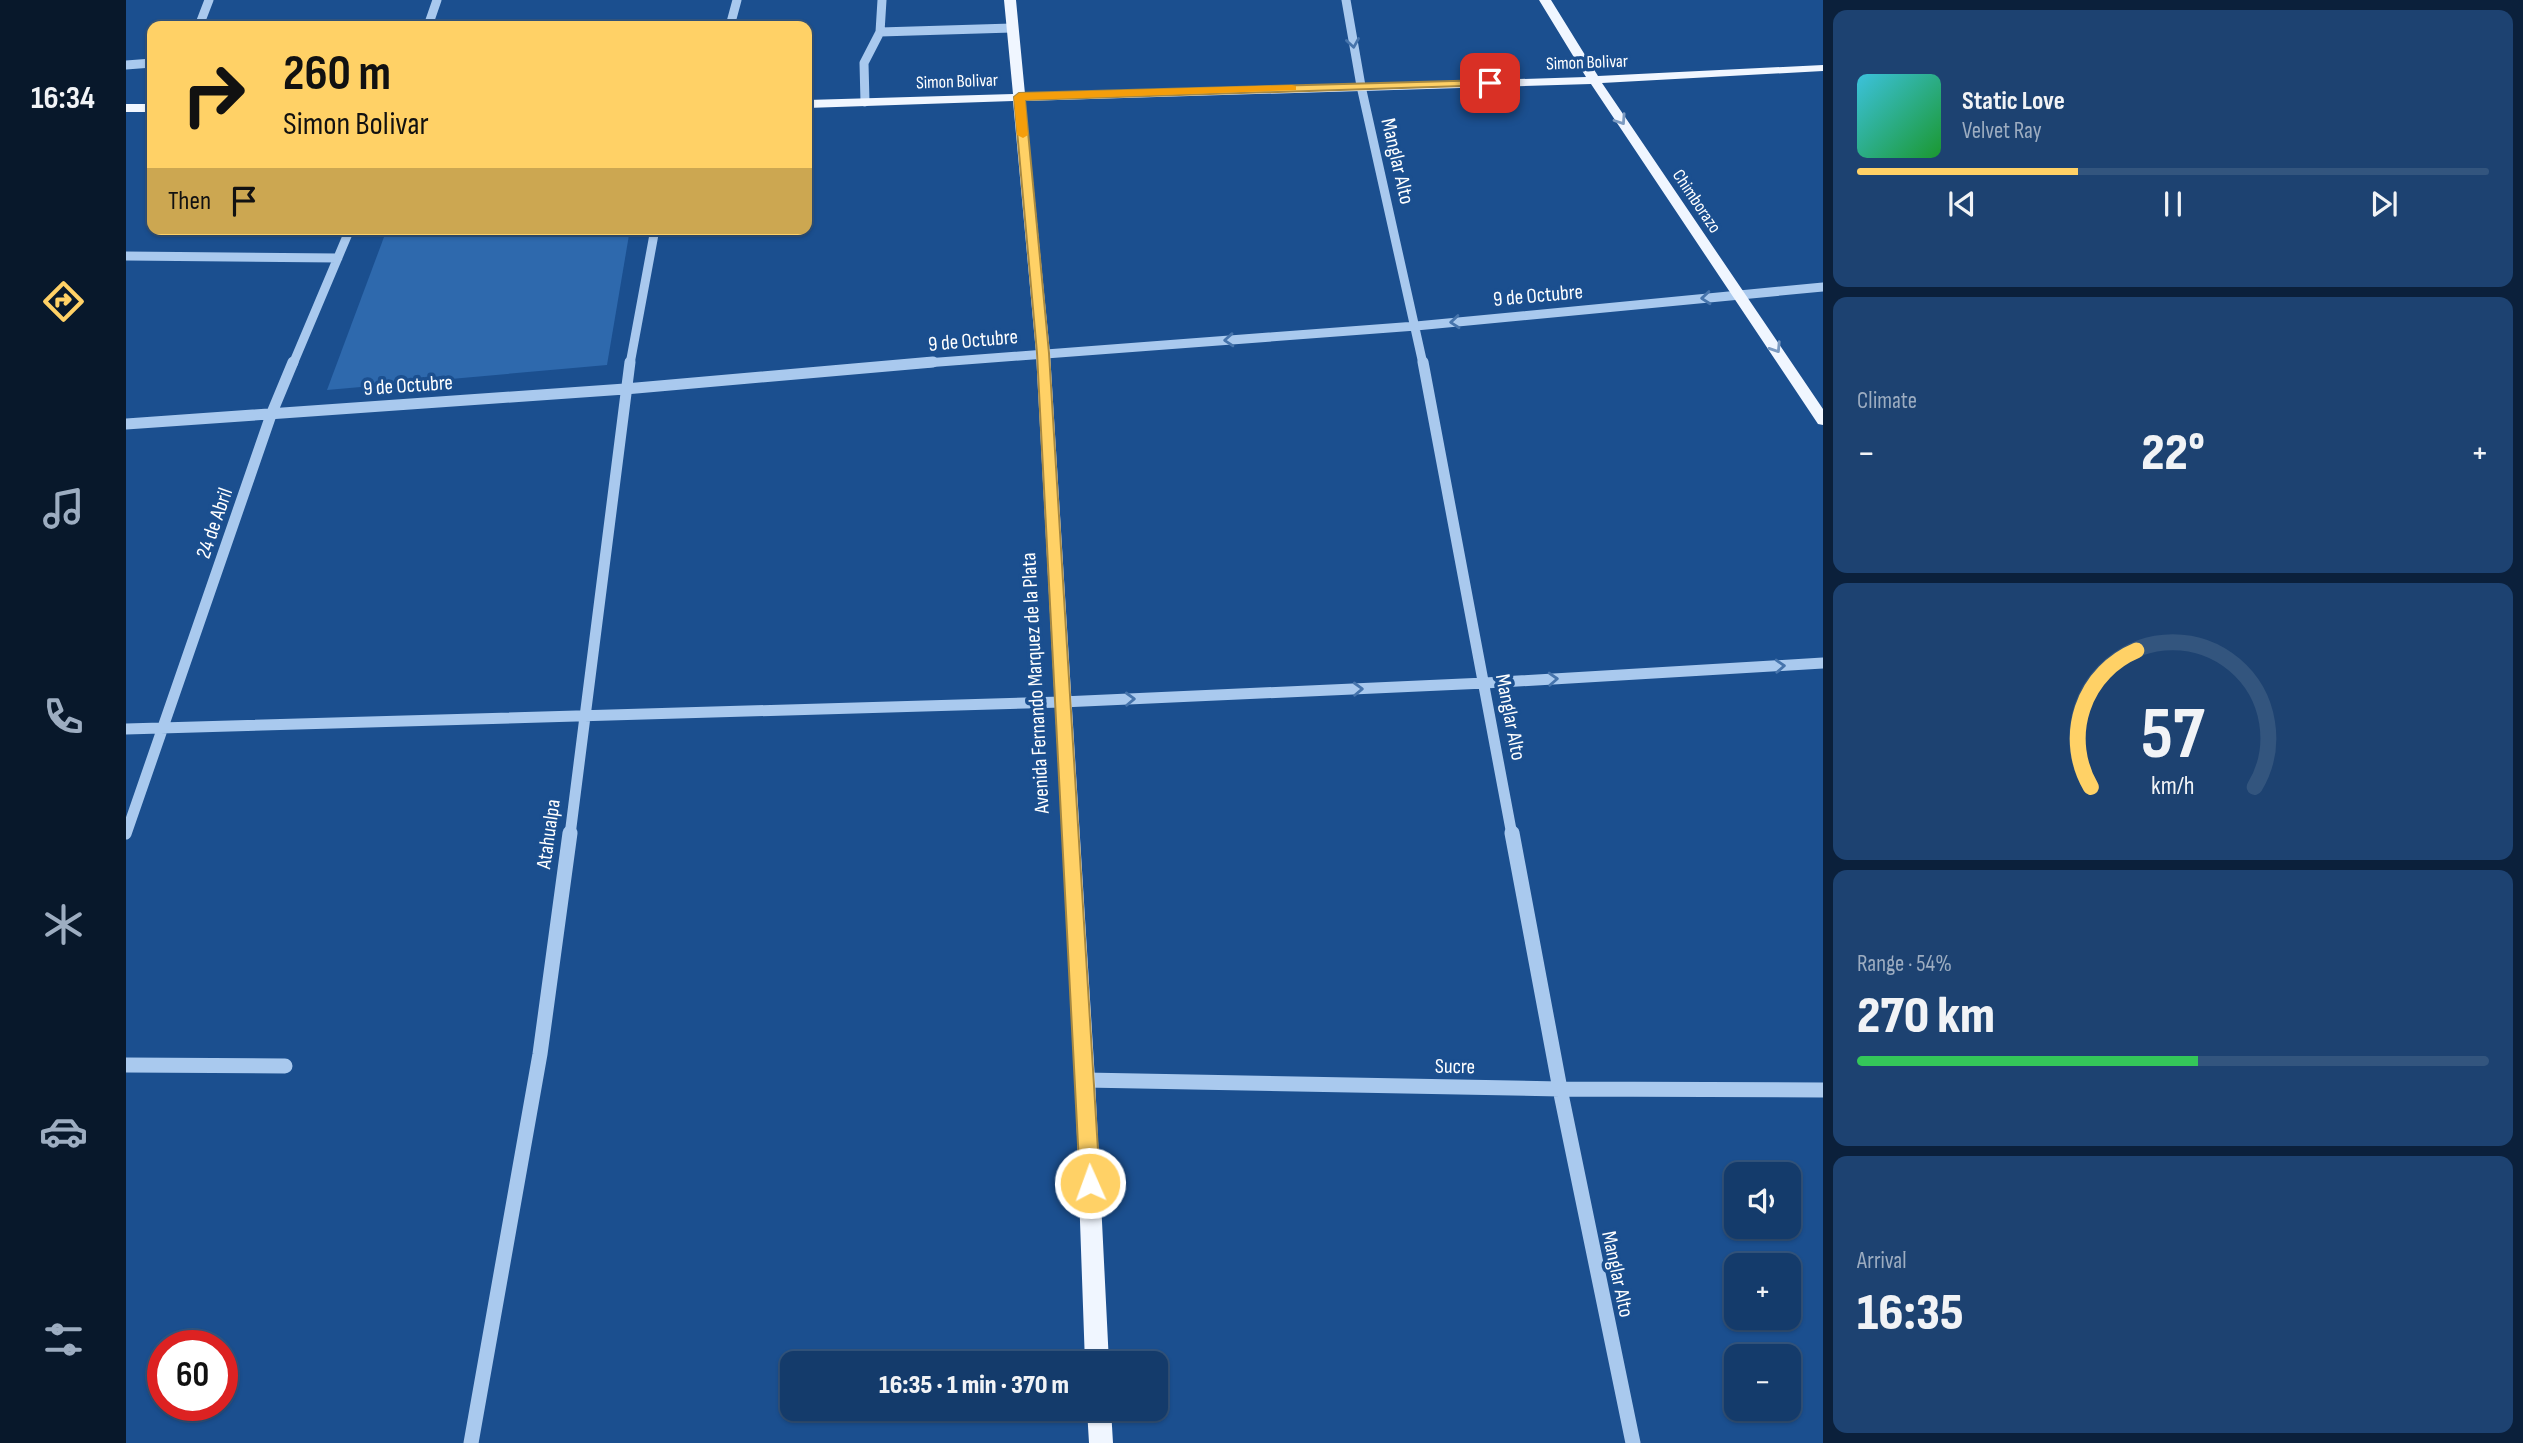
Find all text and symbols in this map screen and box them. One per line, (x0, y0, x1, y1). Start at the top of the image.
one-way arrow (1345, 37, 1360, 49)
text: 260 m (283, 45, 391, 104)
icon: right (168, 49, 259, 140)
street label: Simon Bolivar (1546, 51, 1628, 74)
pin (1460, 53, 1520, 113)
icon: arrive (1471, 64, 1509, 102)
street label: Simon Bolivar (916, 70, 998, 93)
text: 16:34 (31, 79, 95, 118)
text: Static Love (1962, 86, 2065, 117)
text: Simon Bolivar (283, 105, 429, 144)
one-way arrow (1613, 112, 1626, 125)
street label: Manglar Alto (1376, 116, 1420, 207)
text: Velvet Ray (1962, 117, 2042, 145)
street label: Chimborazo (1668, 166, 1725, 237)
icon: arrive (225, 182, 263, 220)
icon: previous (1943, 185, 1981, 223)
icon: pause (2154, 185, 2192, 223)
icon: next (2365, 185, 2403, 223)
text: Then (168, 186, 211, 217)
icon: directions (39, 277, 88, 326)
street label: 9 de Octubre (1492, 279, 1584, 312)
one-way arrow (1700, 290, 1711, 305)
one-way arrow (1450, 314, 1461, 329)
street label: 9 de Octubre (927, 324, 1019, 357)
one-way arrow (1223, 332, 1234, 347)
one-way arrow (1768, 341, 1781, 354)
street label: 9 de Octubre (362, 370, 454, 401)
text: Climate (1857, 387, 1917, 415)
text: 22° (2141, 422, 2205, 485)
text: − (1857, 431, 1876, 476)
text: + (2470, 431, 2489, 476)
icon: music (39, 484, 88, 533)
street label: 24 de Abril (191, 485, 238, 562)
street label: Avenida Fernando Marquez de la Plata (1016, 552, 1055, 815)
one-way arrow (1775, 658, 1786, 673)
street label: Manglar Alto (1490, 672, 1531, 762)
one-way arrow (1548, 672, 1559, 687)
one-way arrow (1352, 681, 1363, 696)
one-way arrow (1125, 691, 1136, 706)
icon: phone (39, 692, 88, 741)
text: 57 (2141, 692, 2205, 780)
text: km/h (2151, 771, 2195, 802)
street label: Atahualpa (531, 798, 566, 871)
icon: climate (39, 900, 88, 949)
text: Range · 54% (1857, 950, 1952, 978)
text: 270 km (1857, 985, 1995, 1048)
street label: Sucre (1435, 1054, 1475, 1079)
icon: car (39, 1107, 88, 1156)
position arrow (1053, 1146, 1127, 1220)
map controls (1724, 1162, 1801, 1421)
button: sound (1724, 1162, 1801, 1239)
street label: Manglar Alto (1596, 1229, 1639, 1319)
text: Arrival (1857, 1247, 1906, 1275)
button: + (1724, 1253, 1801, 1330)
text: 16:35 (1857, 1282, 1964, 1345)
icon: filters (39, 1315, 88, 1364)
speed limit sign: 60 (147, 1330, 238, 1421)
button: − (1724, 1344, 1801, 1421)
text: 16:35 · 1 min · 370 m (879, 1370, 1069, 1401)

